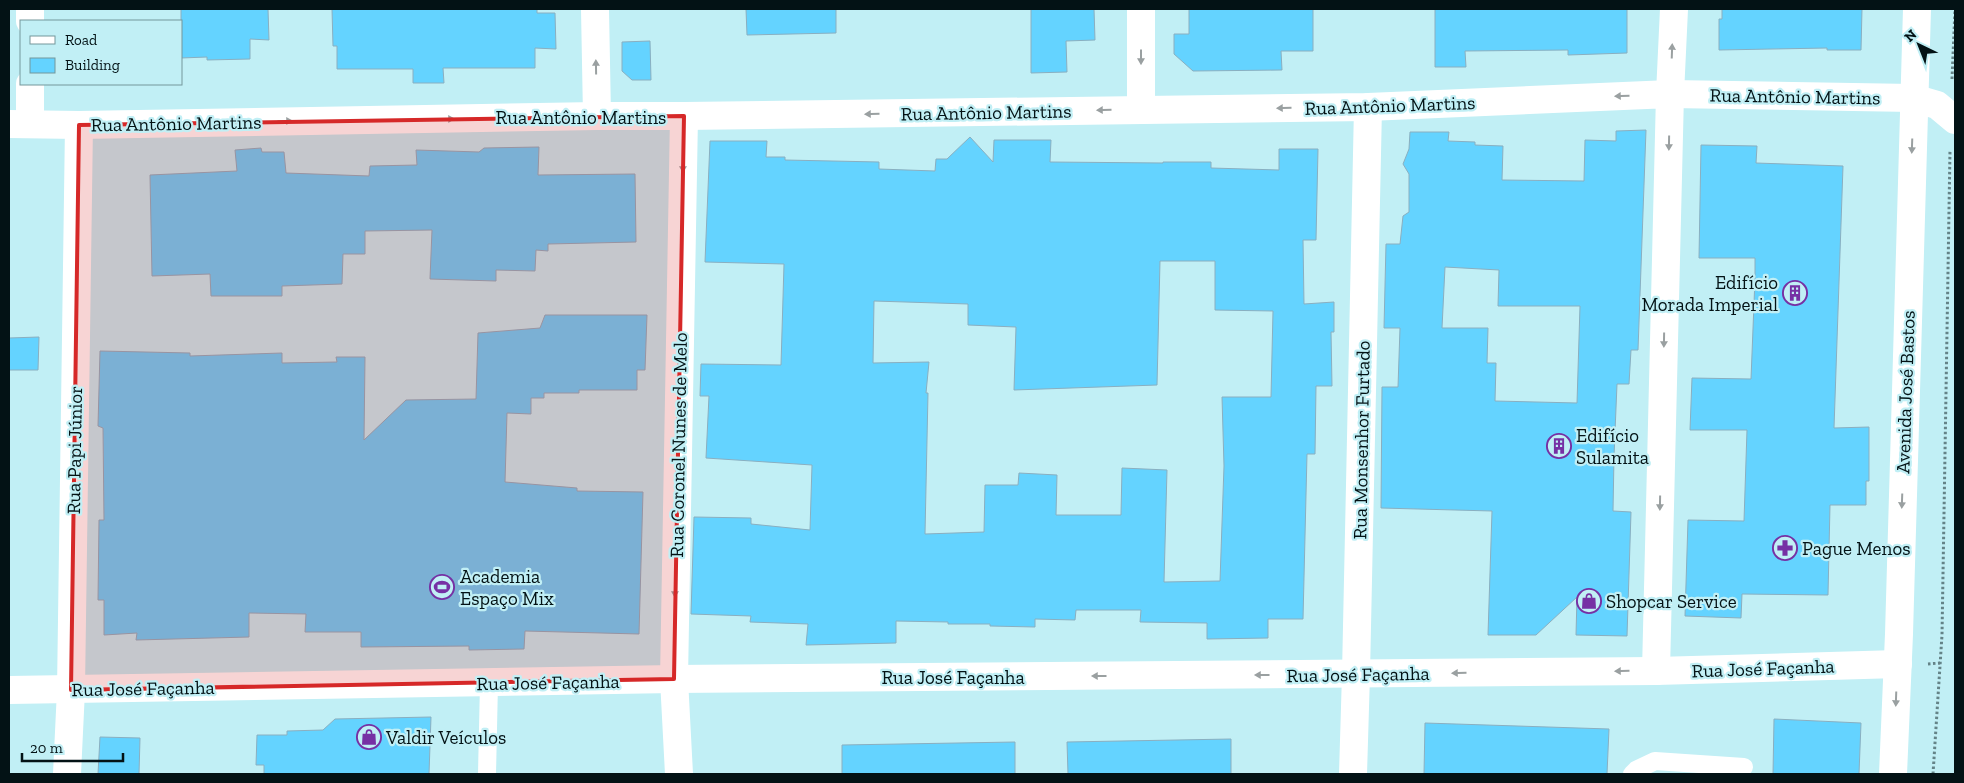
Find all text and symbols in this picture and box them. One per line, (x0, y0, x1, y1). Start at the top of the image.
legend (20, 20, 182, 85)
north arrow (1894, 20, 1944, 70)
text: N (1901, 26, 1920, 46)
text: Road (65, 31, 98, 49)
one-way arrow (1669, 43, 1677, 59)
one-way arrow (1137, 50, 1145, 66)
text: Building (65, 56, 120, 74)
one-way arrow (592, 59, 600, 75)
street label: Rua Antônio Martins (1709, 84, 1881, 109)
street label: Rua Antônio Martins (1304, 91, 1476, 120)
one-way arrow (1613, 93, 1629, 101)
street label: Rua Antônio Martins (900, 100, 1072, 125)
one-way arrow (1276, 104, 1292, 112)
street label: Rua Antônio Martins (496, 106, 666, 129)
one-way arrow (1096, 107, 1112, 115)
one-way arrow (864, 110, 880, 118)
street label: Rua Antônio Martins (90, 111, 262, 136)
one-way arrow (439, 114, 455, 122)
one-way arrow (277, 117, 293, 125)
one-way arrow (1665, 135, 1673, 151)
one-way arrow (1908, 139, 1916, 155)
one-way arrow (679, 157, 687, 173)
place label: Edifício Morada Imperial (1641, 271, 1778, 316)
building icon: Edifício Morada Imperial (1782, 280, 1808, 306)
street label: Avenida José Bastos (1891, 310, 1920, 474)
street label: Rua Coronel Nunes de Melo (665, 332, 692, 558)
one-way arrow (1660, 333, 1668, 349)
street label: Rua Monsenhor Furtado (1348, 340, 1375, 540)
street label: Rua Papi Júnior (62, 386, 87, 514)
place label: Edifício Sulamita (1576, 424, 1649, 469)
building icon: Edifício Sulamita (1546, 433, 1572, 459)
one-way arrow (1898, 494, 1906, 510)
one-way arrow (1656, 495, 1664, 511)
pharmacy icon: Pague Menos (1772, 535, 1798, 561)
place label: Pague Menos (1802, 537, 1911, 560)
place label: Academia Espaço Mix (460, 565, 554, 610)
sports icon: Academia Espaço Mix (429, 574, 455, 600)
one-way arrow (671, 582, 679, 598)
shop icon: Shopcar Service (1576, 588, 1602, 614)
place label: Shopcar Service (1606, 590, 1737, 613)
street label: Rua José Façanha (1691, 655, 1835, 682)
street label: Rua José Façanha (1286, 662, 1430, 687)
street label: Rua José Façanha (881, 666, 1025, 689)
one-way arrow (1613, 668, 1629, 676)
one-way arrow (1451, 669, 1467, 677)
street label: Rua José Façanha (476, 670, 620, 695)
one-way arrow (1253, 671, 1269, 679)
one-way arrow (1091, 672, 1107, 680)
street label: Rua José Façanha (71, 676, 215, 701)
one-way arrow (1892, 691, 1900, 707)
shop icon: Valdir Veículos (356, 724, 382, 750)
place label: Valdir Veículos (385, 726, 506, 749)
scale bar (22, 730, 124, 762)
text: 20 m (30, 739, 63, 757)

